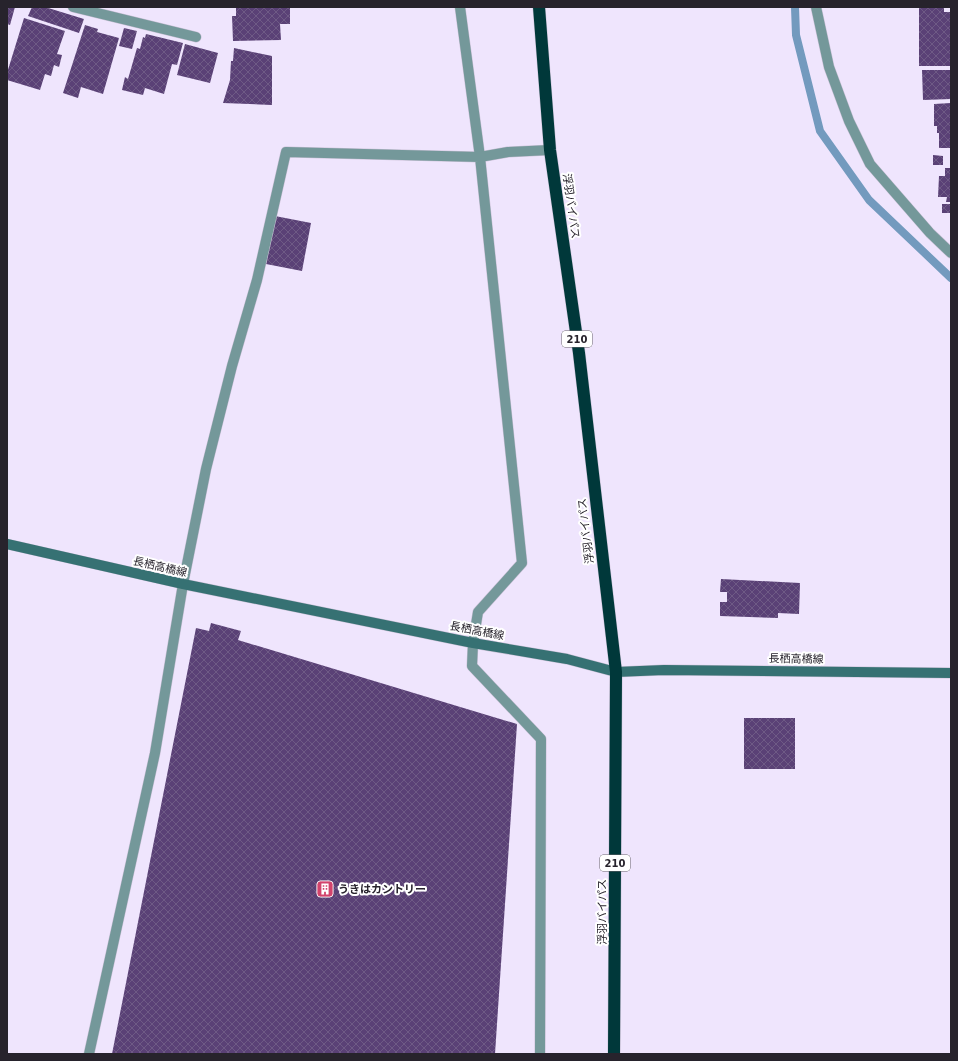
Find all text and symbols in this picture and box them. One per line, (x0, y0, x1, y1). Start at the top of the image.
street label: 浮羽バイパス (560, 173, 582, 239)
road number: 210 (562, 331, 592, 347)
street label: 浮羽バイパス (576, 498, 596, 564)
street label: 長栖高橋線 (132, 554, 188, 580)
street label: 長栖高橋線 (449, 619, 505, 643)
street label: 長栖高橋線 (768, 652, 824, 666)
road number: 210 (600, 855, 630, 871)
building icon: うきはカントリー (315, 879, 335, 899)
street label: 浮羽バイパス (596, 879, 609, 945)
place label: うきはカントリー (338, 883, 426, 896)

